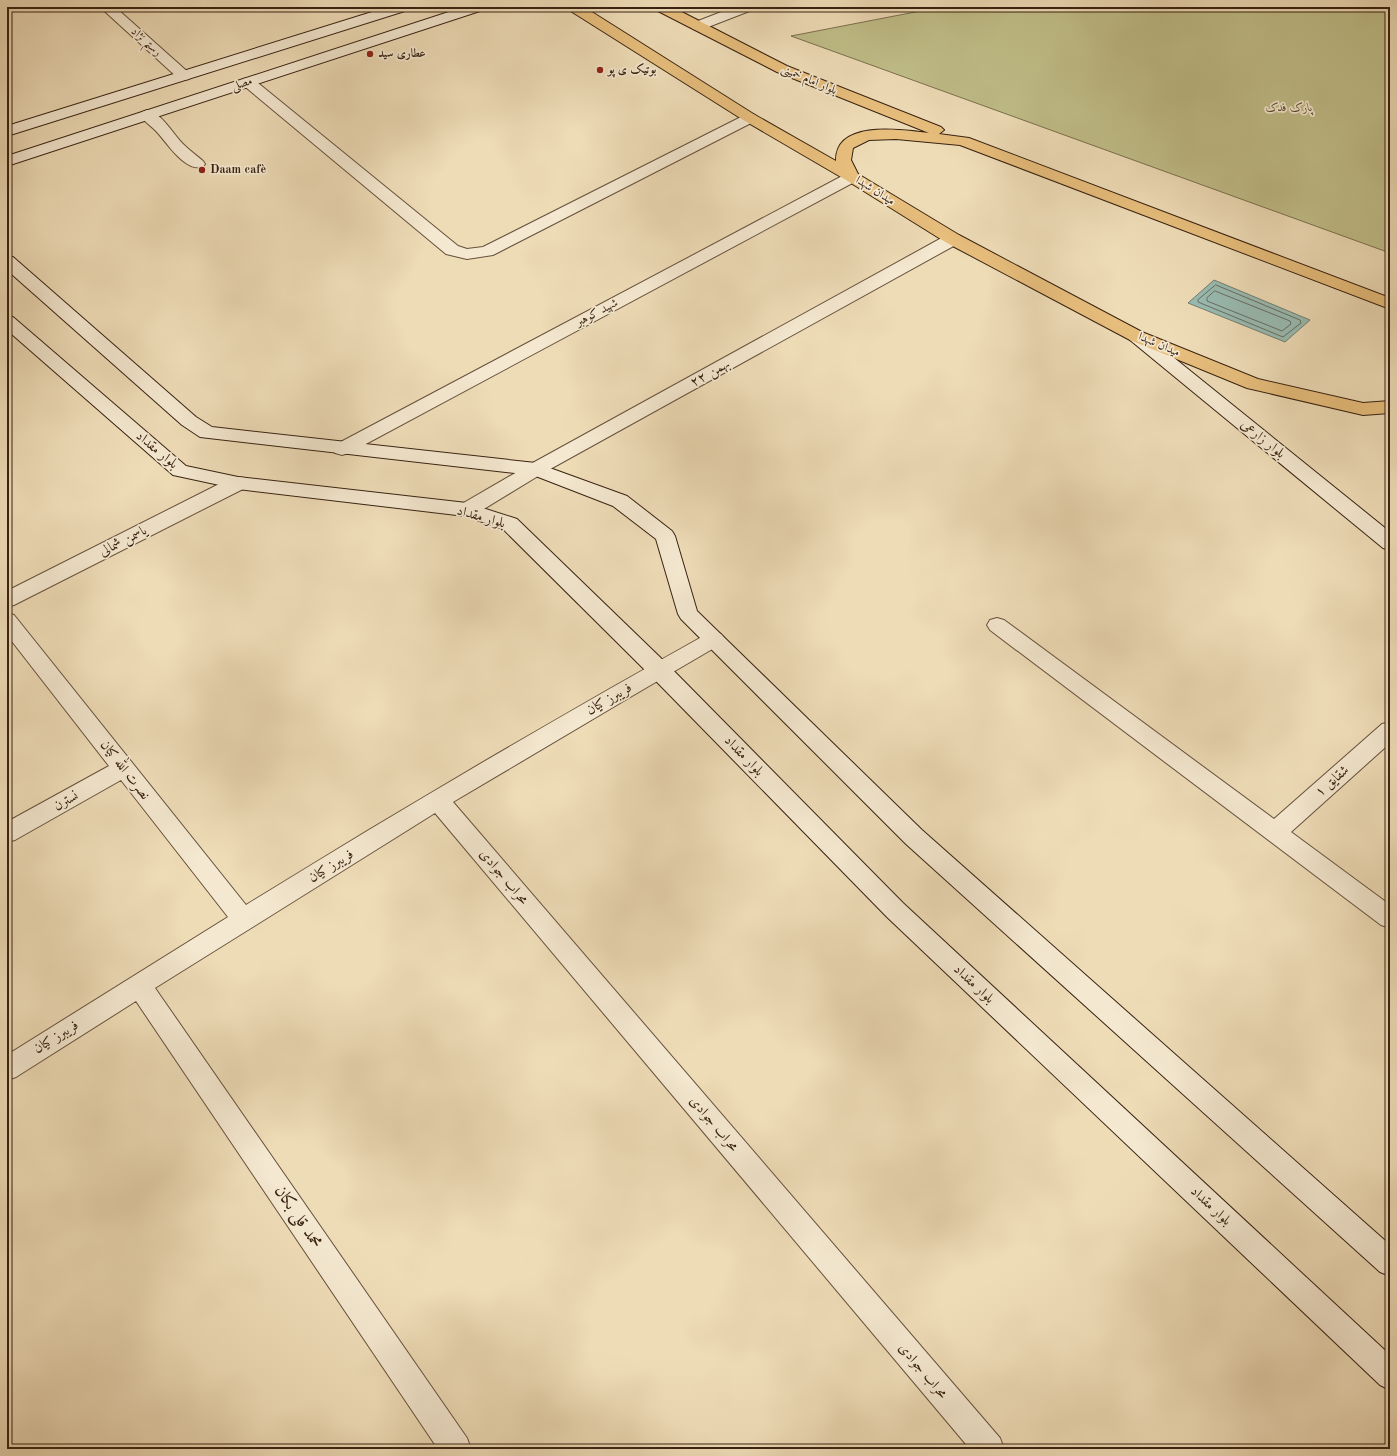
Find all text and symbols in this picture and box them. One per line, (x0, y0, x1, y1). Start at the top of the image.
street label: رستم نژاد (125, 25, 164, 62)
place label: عطاری سید (378, 47, 426, 60)
marker: عطاری سید (365, 49, 375, 59)
place label: بوتیک ی پو (606, 62, 656, 78)
street label: بلوار امام خمینی (778, 63, 839, 101)
marker: بوتیک ی پو (595, 65, 605, 75)
street label: مصلی (230, 75, 255, 95)
park label: پارک فدک (1265, 102, 1314, 116)
place label: Daam cafè (210, 164, 266, 176)
marker: Daam cafè (197, 165, 207, 175)
street label: میدان شهدا (853, 174, 897, 209)
street label: شهید کوهبر (572, 296, 620, 331)
street label: میدان شهدا (1136, 331, 1182, 360)
street label: ۲۲ بهمن (688, 356, 733, 391)
street label: بلوار زارعی (1238, 417, 1288, 462)
street label: بلوار مقداد (133, 429, 181, 472)
street label: بلوار مقداد (455, 503, 507, 532)
street label: یاسمن شمالی (97, 523, 151, 561)
street label: فریبرز کیان (584, 681, 635, 718)
street label: بلوار مقداد (721, 733, 767, 780)
street label: نصرت الله کیان (96, 735, 156, 804)
street label: شقایق ۱ (1312, 763, 1352, 800)
street label: نسترن (51, 789, 81, 813)
street label: فریبرز کیان (306, 847, 356, 886)
street label: محراب جوادی (476, 847, 531, 908)
street label: بلوار مقداد (950, 962, 997, 1007)
street label: فریبرز کیان (31, 1018, 81, 1057)
street label: محراب جوادی (686, 1094, 741, 1155)
street label: محمد قلی بکان (269, 1182, 326, 1253)
street label: بلوار مقداد (1187, 1184, 1234, 1229)
street label: محراب جوادی (895, 1341, 950, 1402)

